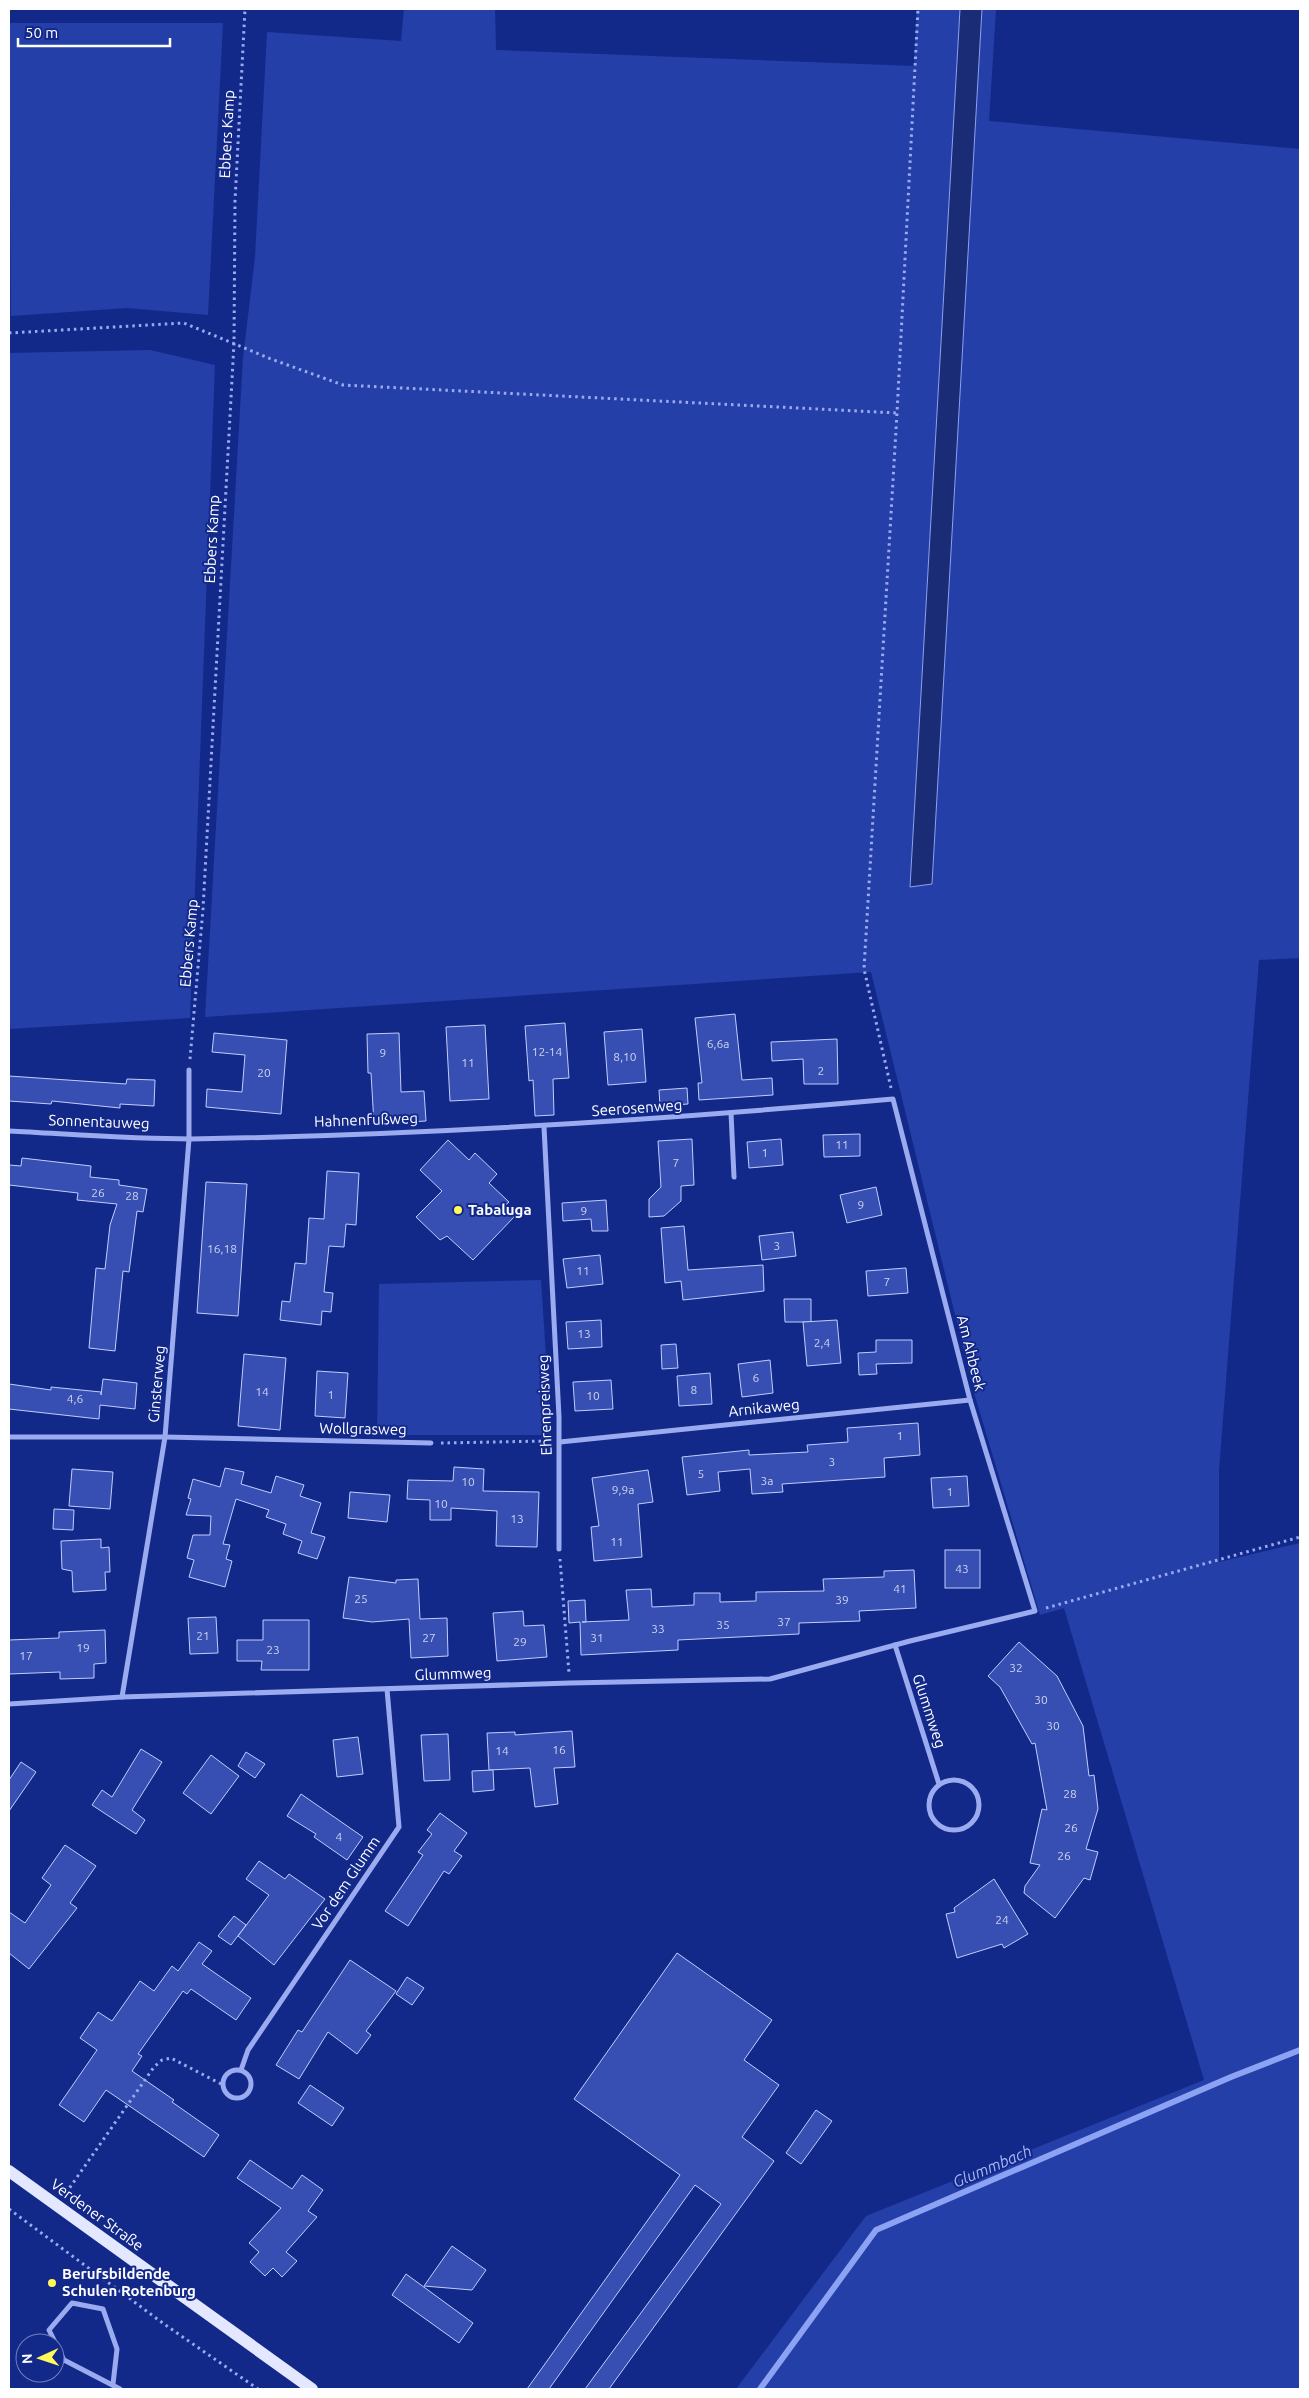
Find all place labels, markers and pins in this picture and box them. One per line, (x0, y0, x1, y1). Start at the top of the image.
place label: Tabaluga (468, 1201, 532, 1218)
marker: Tabaluga (452, 1204, 464, 1216)
place label: Berufsbildende Schulen Rotenburg (62, 2265, 196, 2299)
marker: Berufsbildende Schulen Rotenburg (46, 2277, 58, 2289)

